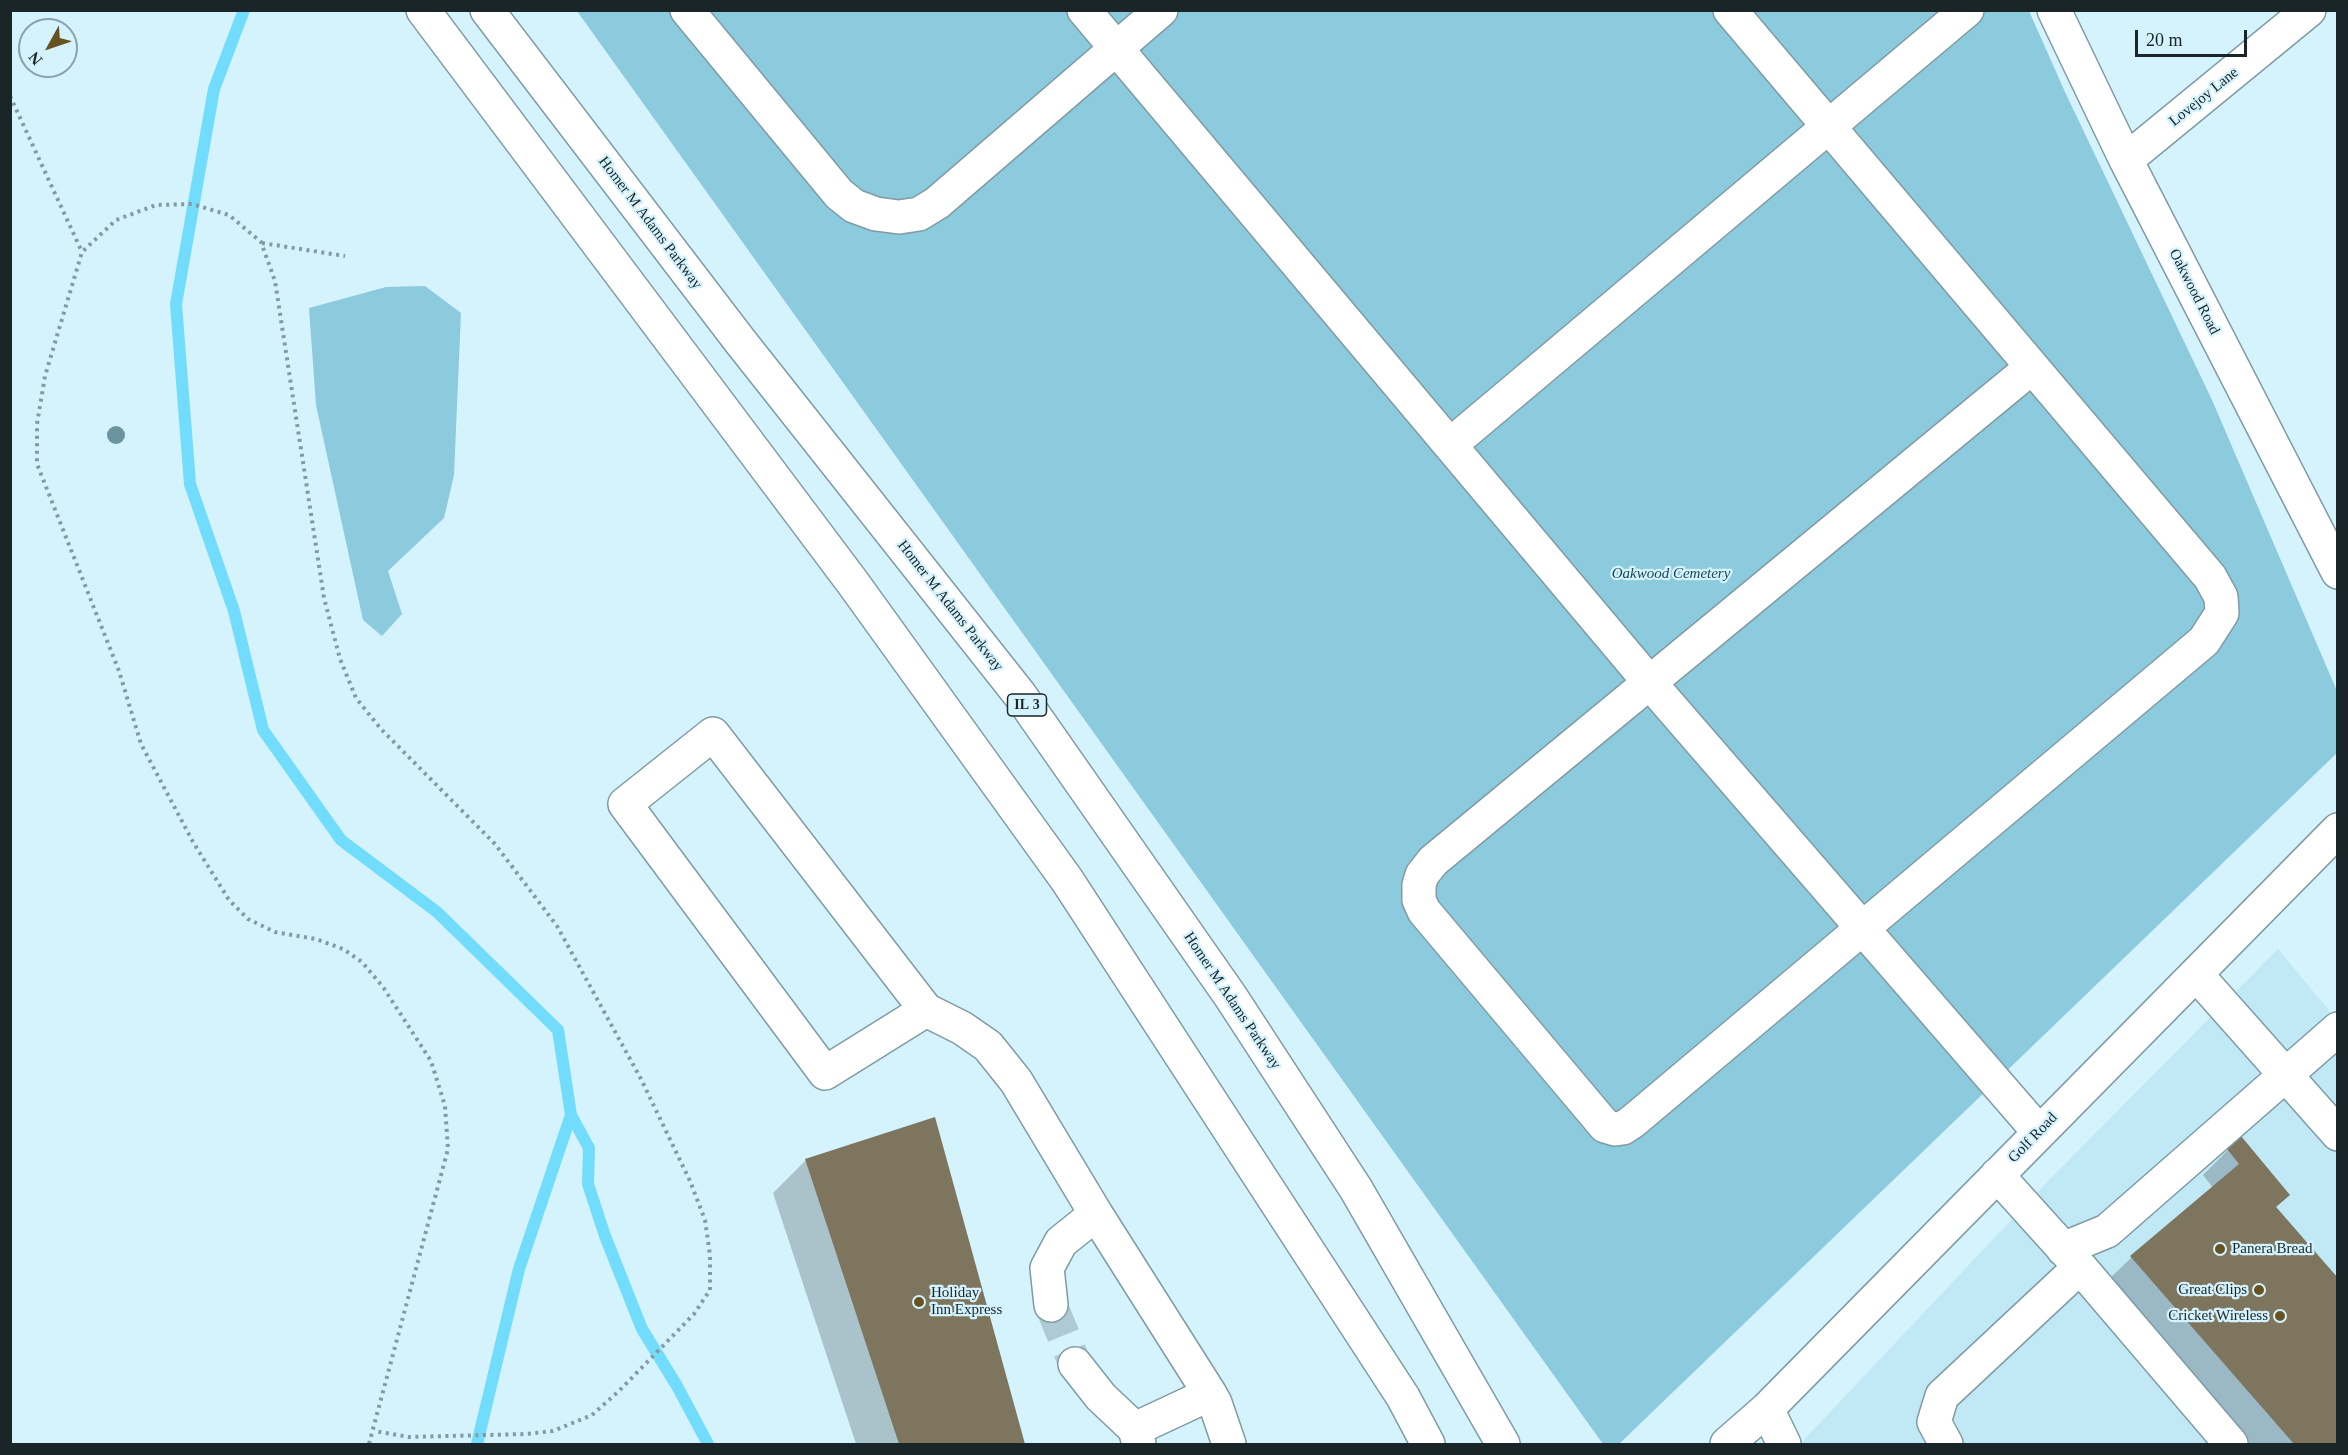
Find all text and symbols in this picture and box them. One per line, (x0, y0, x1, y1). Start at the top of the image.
north arrow (18, 18, 78, 78)
scale bar (2138, 18, 2250, 56)
text: 20 m (2146, 30, 2183, 50)
text: N (25, 49, 46, 68)
street label: Lovejoy Lane (2166, 64, 2242, 130)
street label: Homer M Adams Parkway (594, 153, 706, 293)
street label: Oakwood Road (2165, 246, 2223, 338)
street label: Homer M Adams Parkway (893, 537, 1007, 675)
park label: Oakwood Cemetery (1612, 565, 1730, 583)
road number: IL 3 (1008, 694, 1046, 716)
street label: Homer M Adams Parkway (1179, 929, 1285, 1073)
street label: Golf Road (2005, 1109, 2061, 1167)
place label: Panera Bread (2232, 1240, 2312, 1258)
marker: Panera Bread (2213, 1242, 2227, 1256)
place label: Great Clips (2178, 1281, 2247, 1299)
marker: Great Clips (2252, 1283, 2266, 1297)
place label: Holiday Inn Express (931, 1284, 1002, 1319)
marker: Holiday Inn Express (912, 1295, 926, 1309)
place label: Cricket Wireless (2168, 1307, 2268, 1325)
marker: Cricket Wireless (2273, 1309, 2287, 1323)

